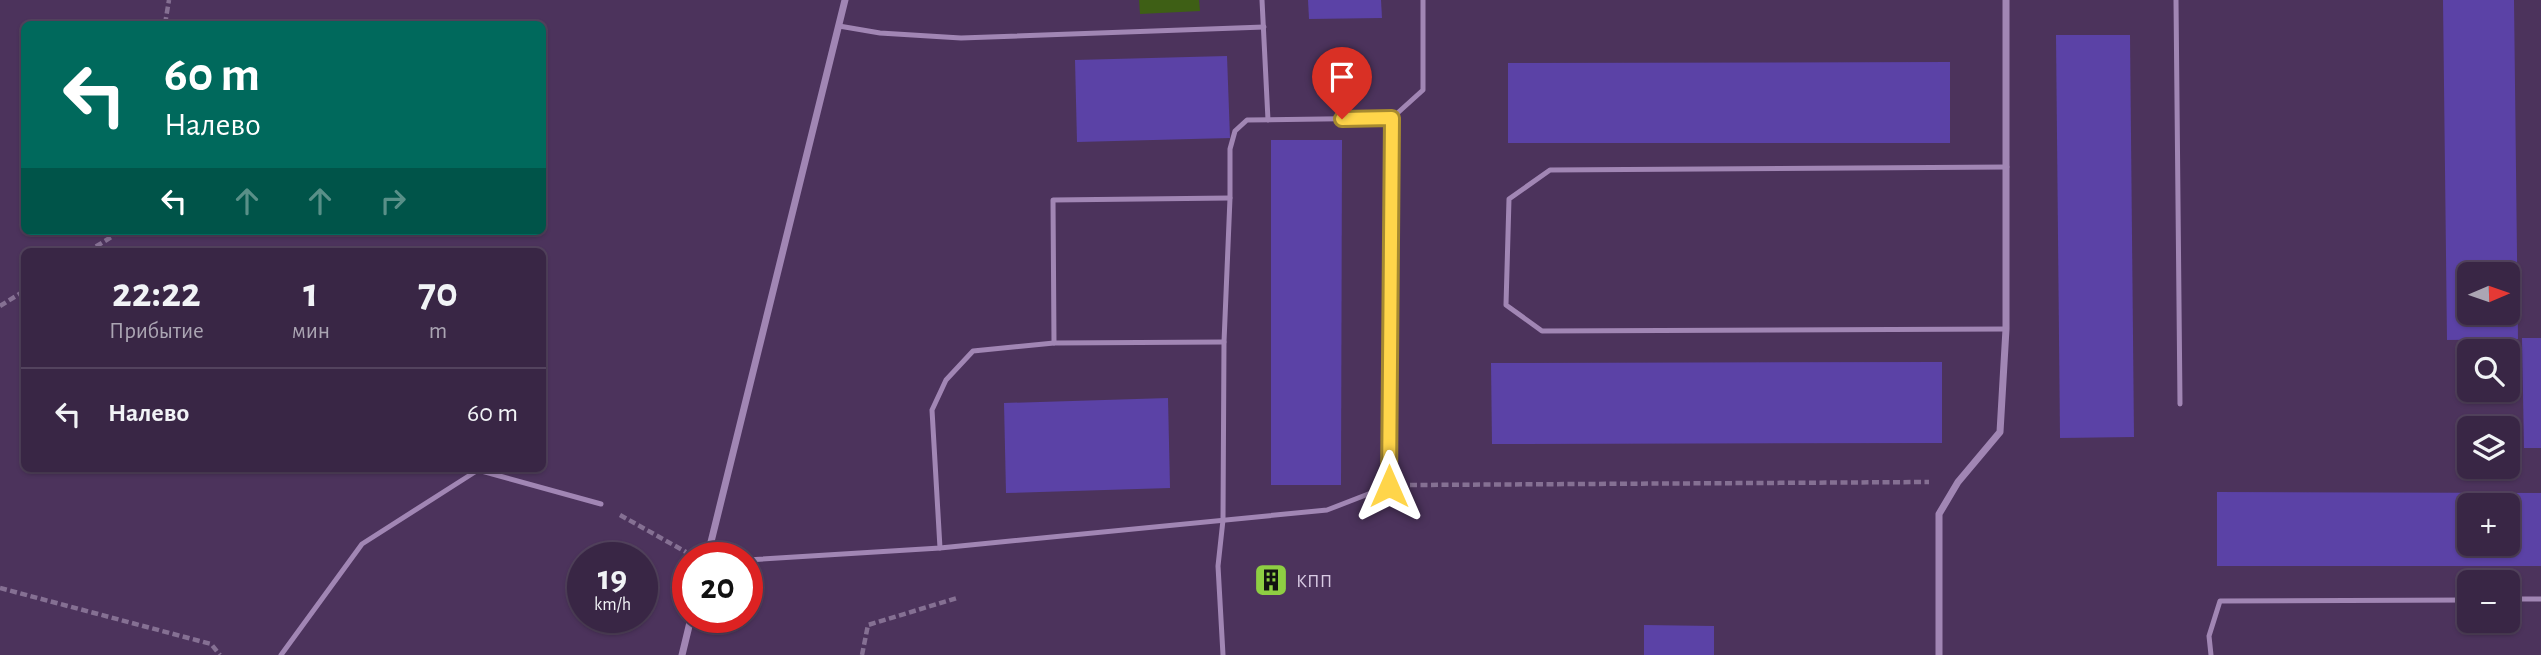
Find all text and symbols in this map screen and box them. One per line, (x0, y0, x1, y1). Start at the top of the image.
pin (1312, 47, 1372, 119)
icon: left (49, 49, 140, 140)
text: 60 m (164, 51, 260, 100)
icon: arrive (1323, 58, 1361, 96)
text: Налево (164, 109, 261, 141)
icon: left (155, 182, 193, 220)
icon: ahead (228, 182, 266, 220)
icon: ahead (301, 182, 339, 220)
icon: right (374, 182, 412, 220)
north arrow (2457, 262, 2520, 326)
map controls (2457, 262, 2520, 633)
text: 22:22 (112, 272, 201, 314)
text: 1 (303, 272, 318, 314)
text: 70 (418, 272, 458, 314)
text: Прибытие (109, 320, 204, 343)
text: мин (292, 320, 330, 343)
text: m (429, 320, 447, 343)
button: search (2457, 339, 2520, 402)
icon: left (49, 395, 87, 433)
text: Налево (108, 400, 189, 426)
text: 60 m (467, 400, 518, 426)
button: layers (2457, 416, 2520, 479)
position arrow (1352, 449, 1426, 523)
button: + (2457, 493, 2520, 556)
speed limit sign: 20 (672, 542, 763, 633)
text: 19 (598, 561, 627, 596)
building icon: КПП (1252, 561, 1290, 599)
button: − (2457, 570, 2520, 633)
place label: КПП (1296, 572, 1332, 591)
text: km/h (594, 596, 631, 614)

